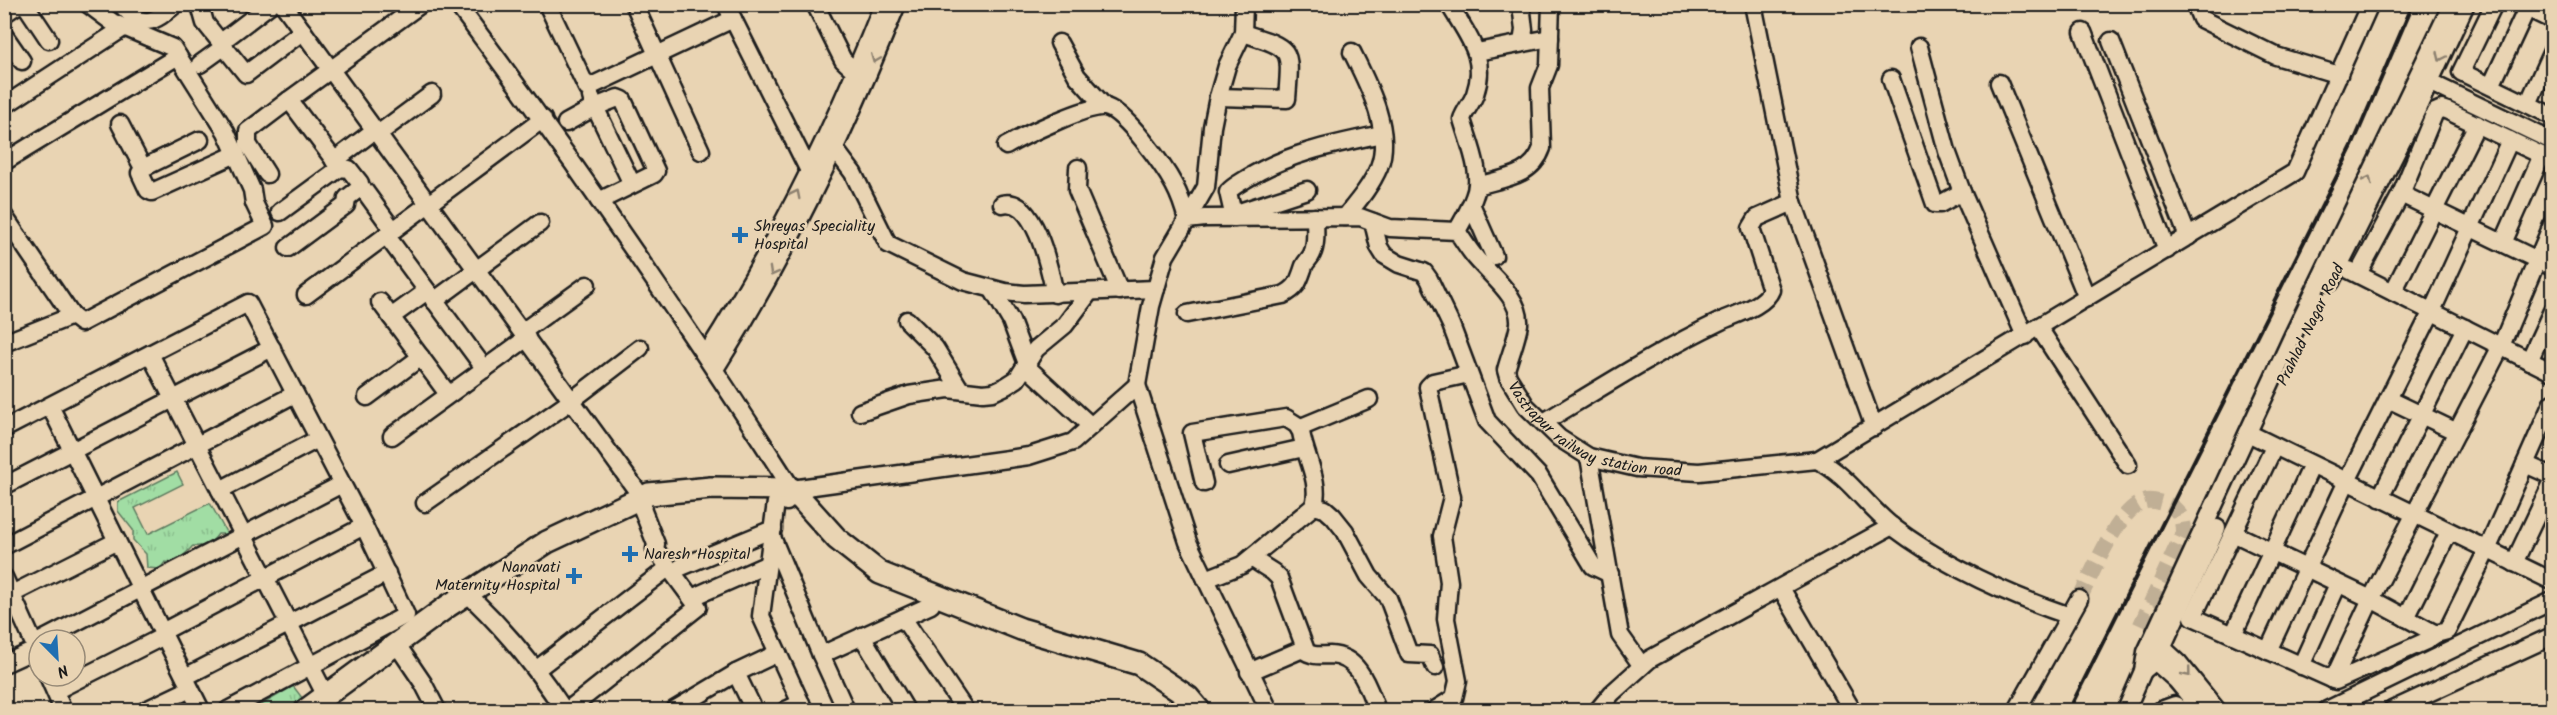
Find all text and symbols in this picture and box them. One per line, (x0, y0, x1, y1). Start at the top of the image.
one-way arrow (2436, 51, 2448, 62)
one-way arrow (870, 53, 882, 64)
one-way arrow (2360, 175, 2372, 186)
one-way arrow (789, 189, 801, 200)
place label: Shreyas Speciality Hospital (754, 214, 876, 257)
marker: Shreyas Speciality Hospital (731, 226, 749, 244)
street label: Prahlad Nagar Road (2271, 259, 2352, 390)
one-way arrow (768, 266, 780, 276)
street label: Vastrapur railway station road (1501, 376, 1684, 483)
place label: Naresh Hospital (644, 542, 751, 567)
marker: Naresh Hospital (621, 545, 639, 563)
place label: Nanavati Maternity Hospital (435, 555, 561, 598)
marker: Nanavati Maternity Hospital (565, 567, 583, 585)
north arrow (27, 628, 87, 688)
text: N (53, 657, 72, 684)
one-way arrow (2179, 666, 2190, 677)

